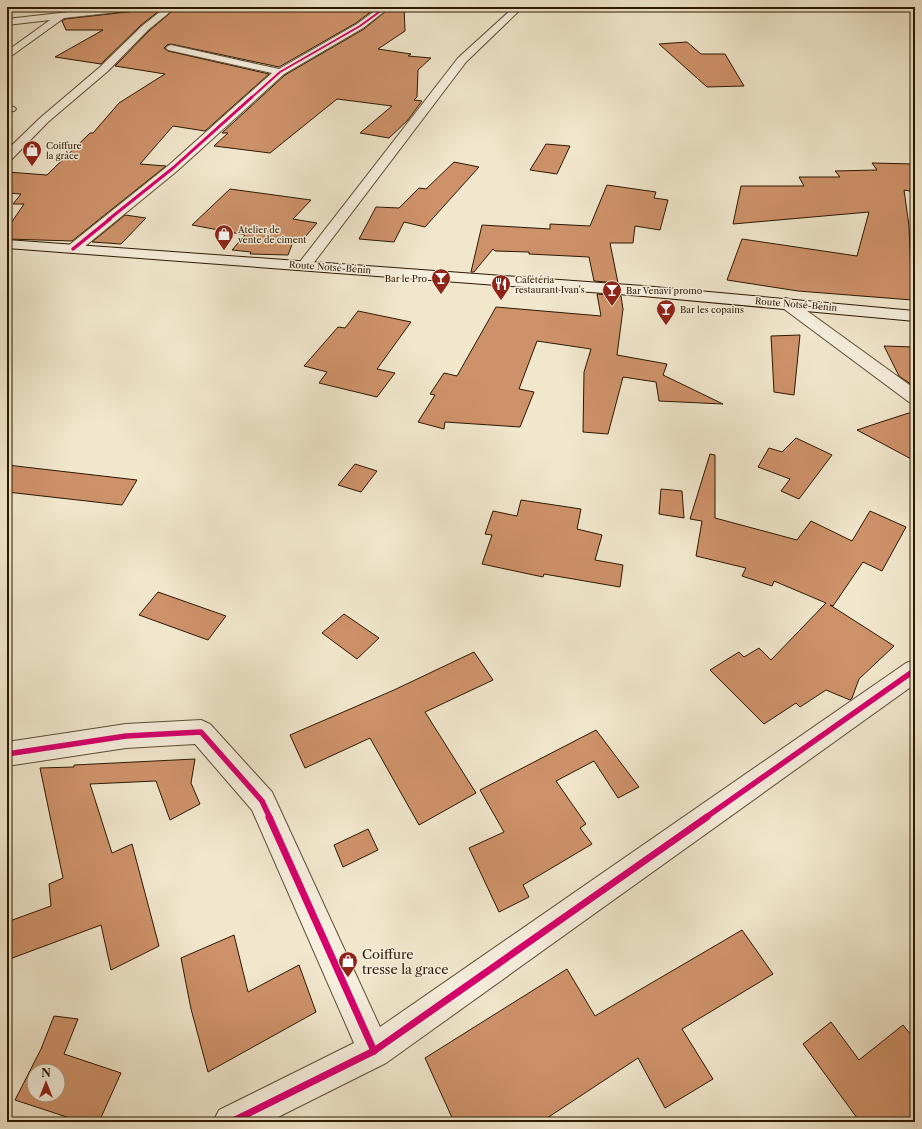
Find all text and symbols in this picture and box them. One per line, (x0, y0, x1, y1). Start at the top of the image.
shop icon: Coiffure la grâce (21, 139, 43, 167)
place label: Coiffure la grâce (46, 140, 82, 161)
shop icon: Atelier de vente de ciment (213, 223, 235, 251)
place label: Atelier de vente de ciment (237, 224, 307, 245)
street label: Route Notsé-Bénin (288, 259, 372, 275)
bar icon: Bar le Pro (430, 267, 452, 295)
place label: Bar le Pro (385, 273, 427, 284)
restaurant icon: Cafétéria restaurant Ivan's (490, 273, 512, 301)
place label: Cafétéria restaurant Ivan's (515, 274, 585, 295)
bar icon: Bar Venavi promo (601, 279, 623, 307)
place label: Bar Venavi promo (626, 285, 703, 296)
street label: Route Notsé-Bénin (754, 295, 838, 313)
bar icon: Bar les copains (655, 298, 677, 326)
place label: Bar les copains (680, 304, 744, 315)
place label: Coiffure tresse la grace (362, 946, 449, 977)
shop icon: Coiffure tresse la grace (337, 950, 359, 978)
north arrow (26, 1063, 66, 1103)
text: N (41, 1066, 51, 1080)

